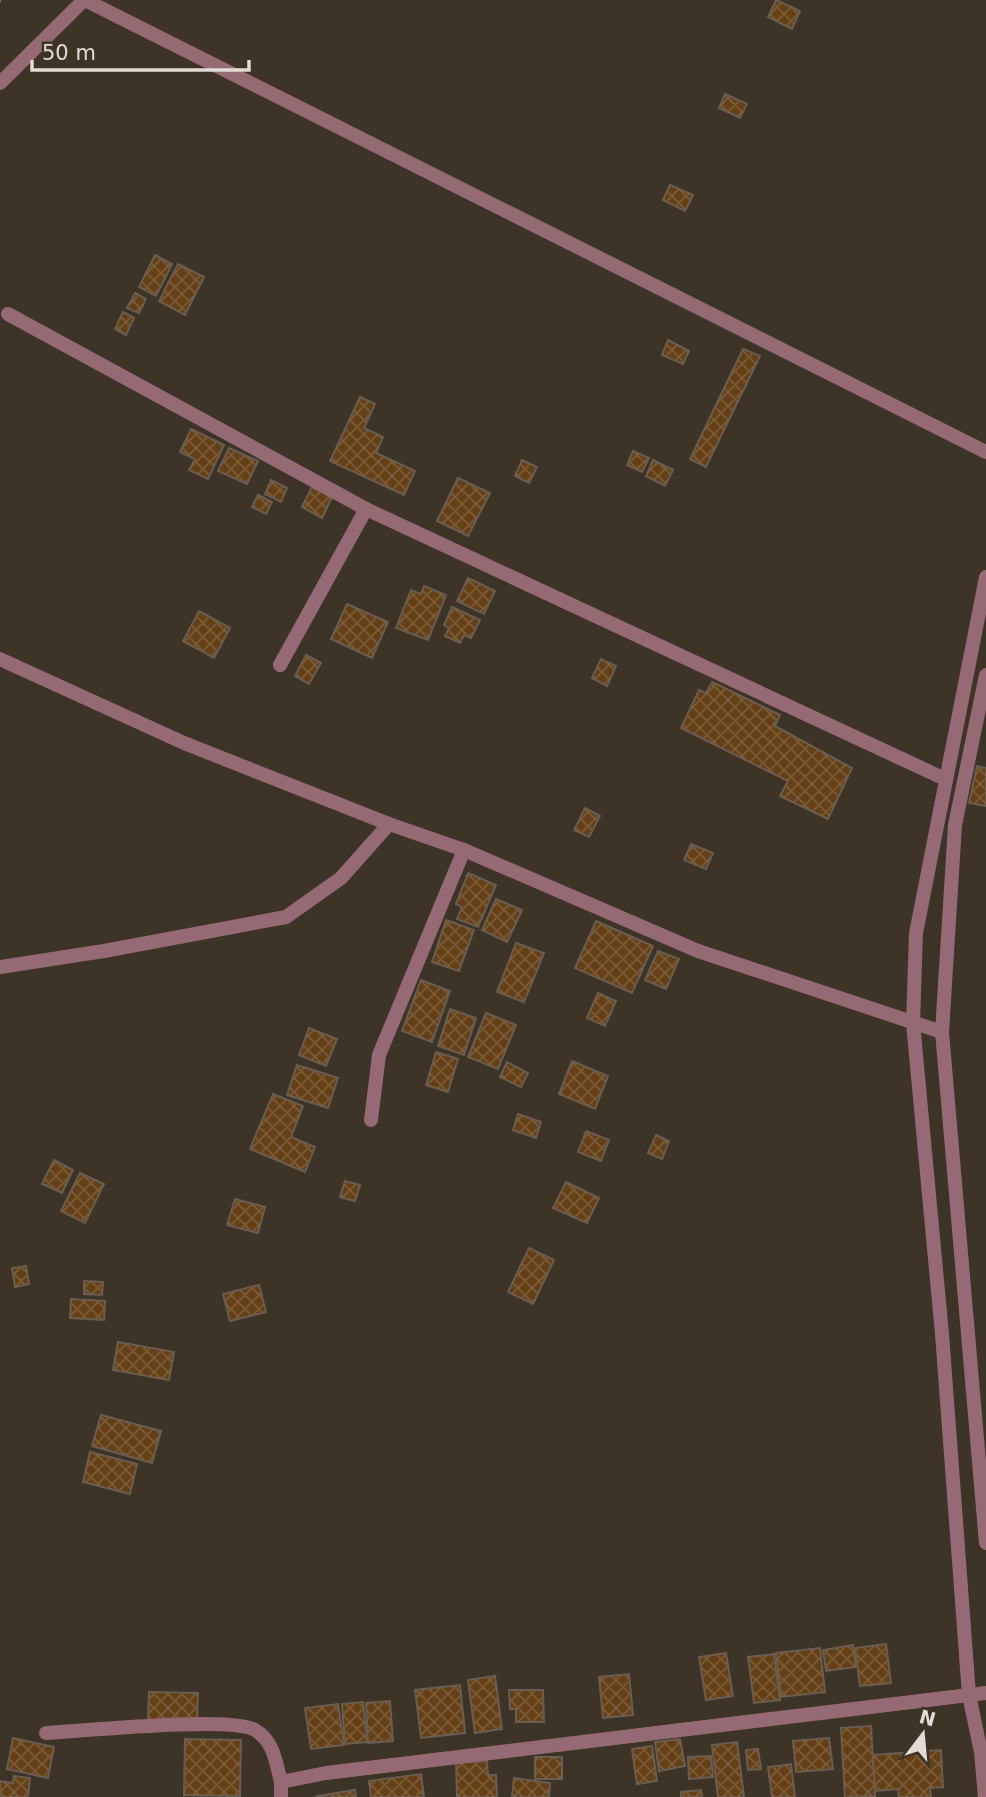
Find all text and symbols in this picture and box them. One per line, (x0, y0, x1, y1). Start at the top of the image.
scale bar (32, 28, 248, 72)
text: 50 m (42, 41, 96, 65)
north arrow (888, 1699, 958, 1769)
text: N (917, 1705, 938, 1730)

